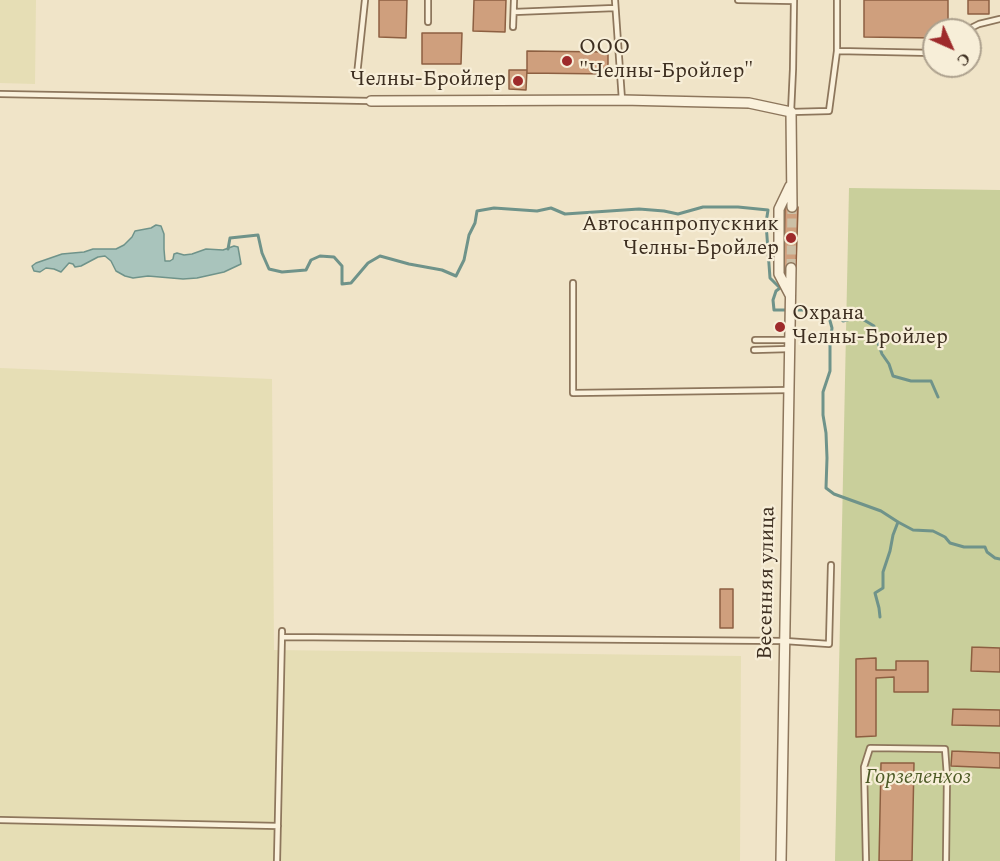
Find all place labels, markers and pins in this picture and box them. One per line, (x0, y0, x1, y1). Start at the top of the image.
place label: ООО "Челны-Бройлер" (579, 36, 753, 86)
marker: ООО "Челны-Бройлер" (560, 54, 574, 68)
place label: Челны-Бройлер (350, 68, 506, 94)
marker: Челны-Бройлер (511, 74, 525, 88)
place label: Автосанпропускник Челны-Бройлер (582, 213, 779, 263)
marker: Автосанпропускник Челны-Бройлер (784, 231, 798, 245)
place label: Охрана Челны-Бройлер (792, 302, 948, 352)
marker: Охрана Челны-Бройлер (773, 320, 787, 334)

